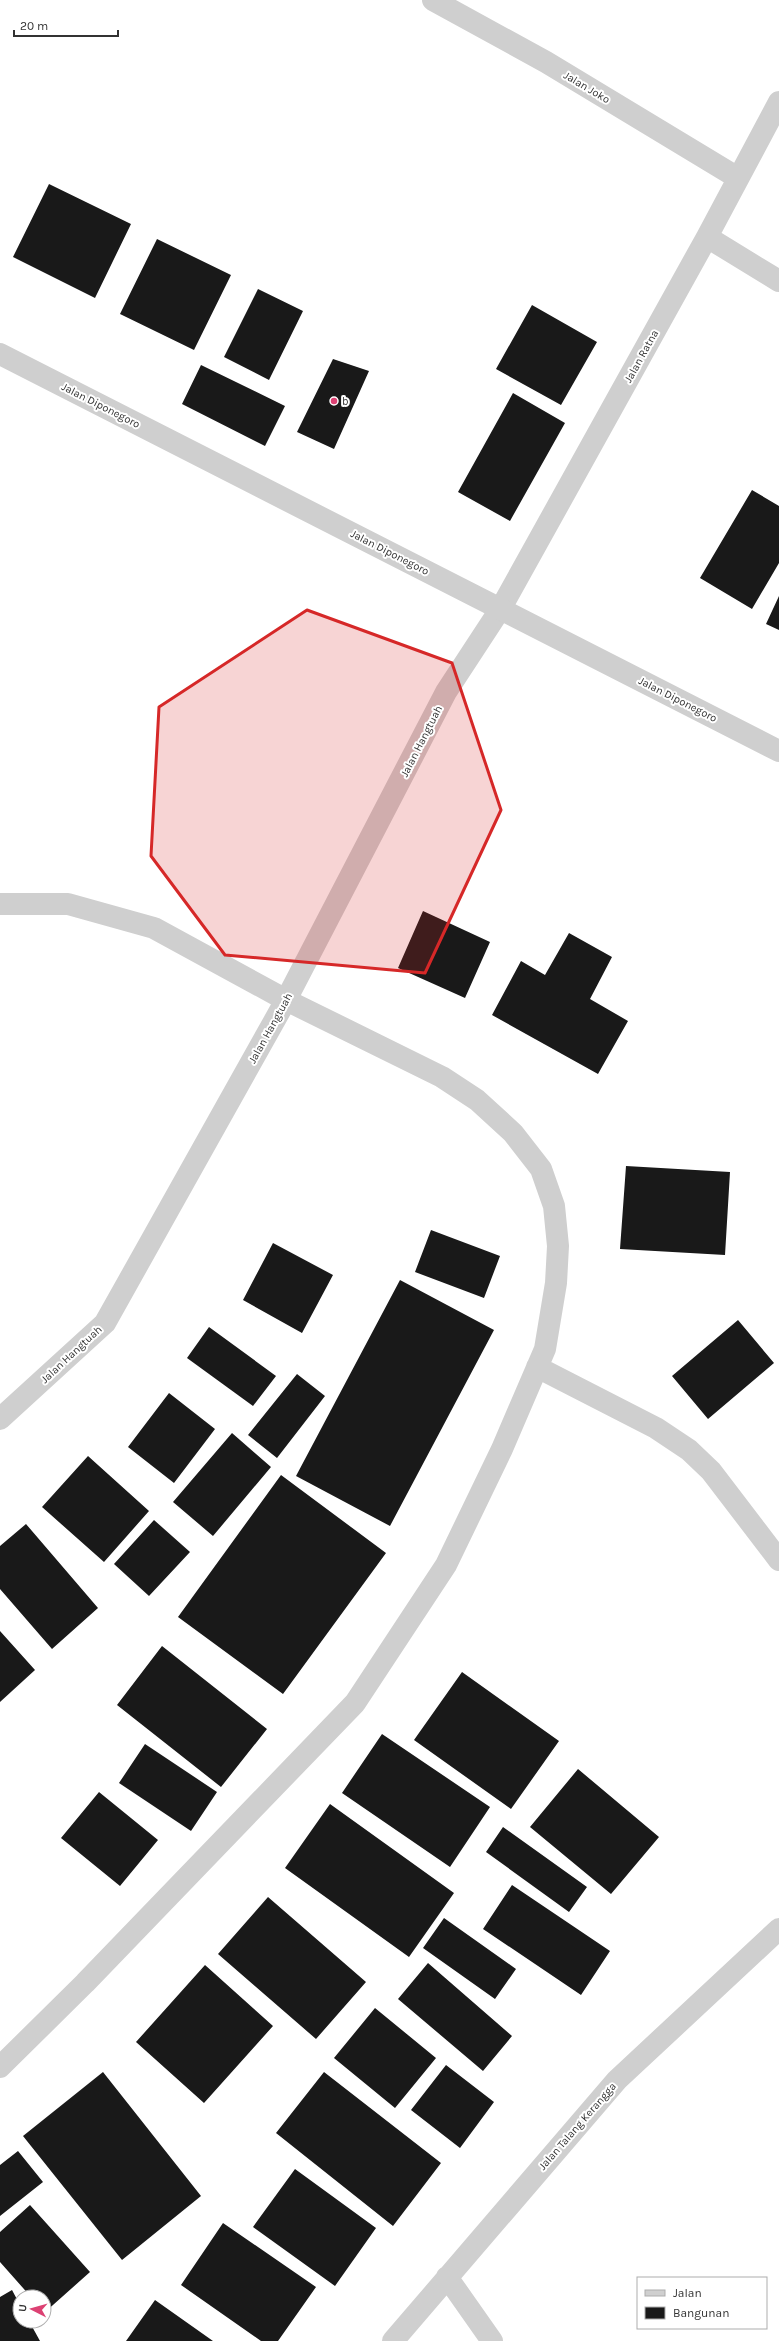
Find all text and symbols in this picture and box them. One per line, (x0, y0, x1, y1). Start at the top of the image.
scale bar (14, 12, 118, 38)
text: 20 m (20, 19, 48, 33)
street label: Jalan Joko (561, 69, 612, 106)
street label: Jalan Ratna (622, 328, 661, 385)
street label: Jalan Diponegoro (59, 380, 142, 431)
place label: b (342, 395, 349, 408)
marker: b (329, 396, 339, 406)
street label: Jalan Diponegoro (348, 527, 431, 578)
street label: Jalan Diponegoro (636, 674, 719, 725)
street label: Jalan Hangtuah (398, 703, 445, 779)
street label: Jalan Hangtuah (246, 991, 295, 1066)
street label: Jalan Hangtuah (38, 1323, 105, 1386)
street label: Jalan Talang Kerangga (536, 2080, 619, 2173)
legend (637, 2277, 767, 2329)
text: Jalan (673, 2286, 702, 2300)
north arrow (12, 2289, 52, 2329)
text: U (16, 2304, 29, 2312)
text: Bangunan (673, 2306, 729, 2320)

